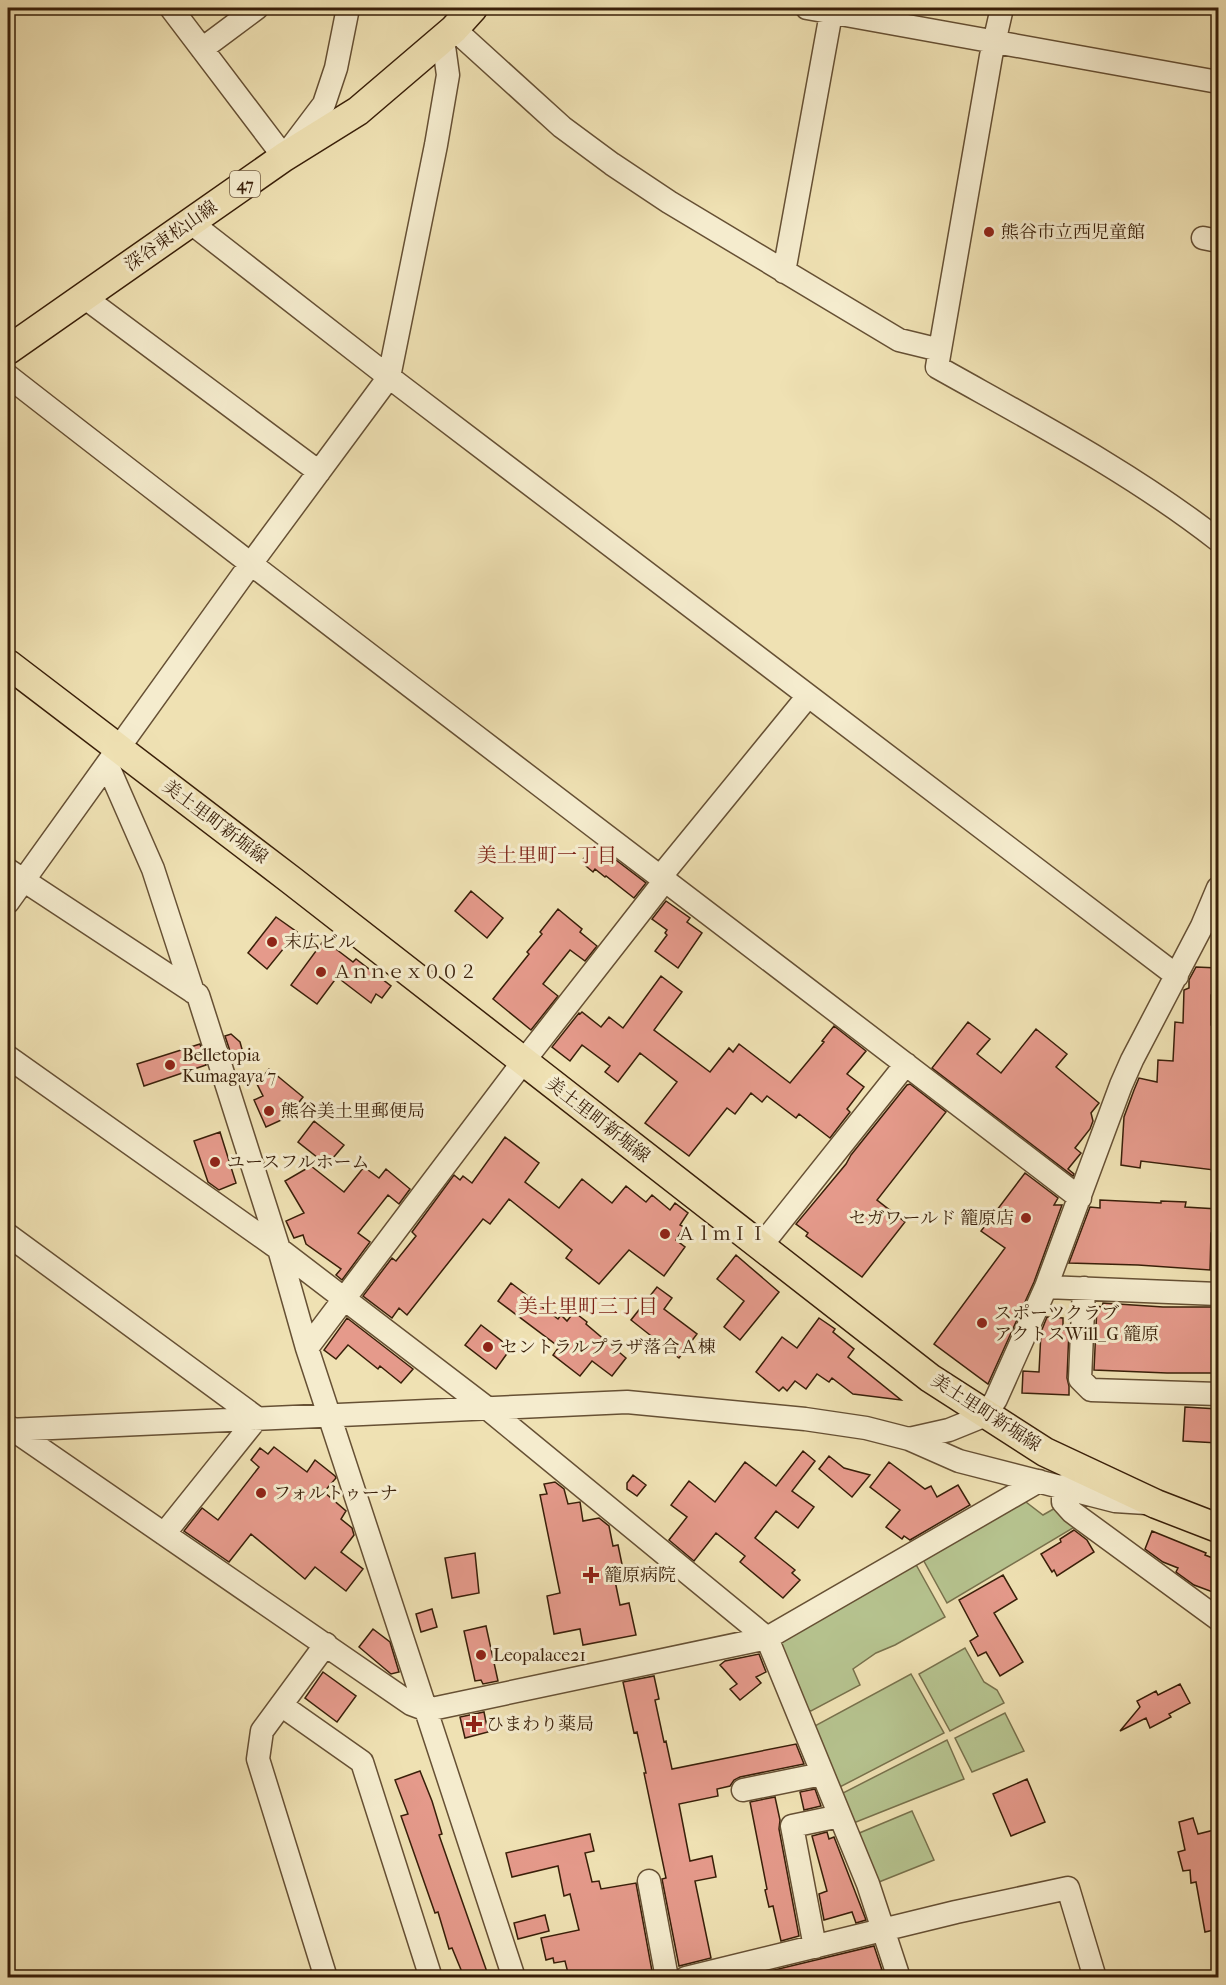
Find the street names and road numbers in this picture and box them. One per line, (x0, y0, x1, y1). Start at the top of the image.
road number: 47 (230, 171, 260, 197)
street label: 深谷東松山線 (121, 196, 221, 276)
street label: 美土里町新堀線 (158, 776, 272, 868)
street label: 美土里町新堀線 (542, 1073, 654, 1167)
street label: 美土里町新堀線 (927, 1370, 1045, 1456)

